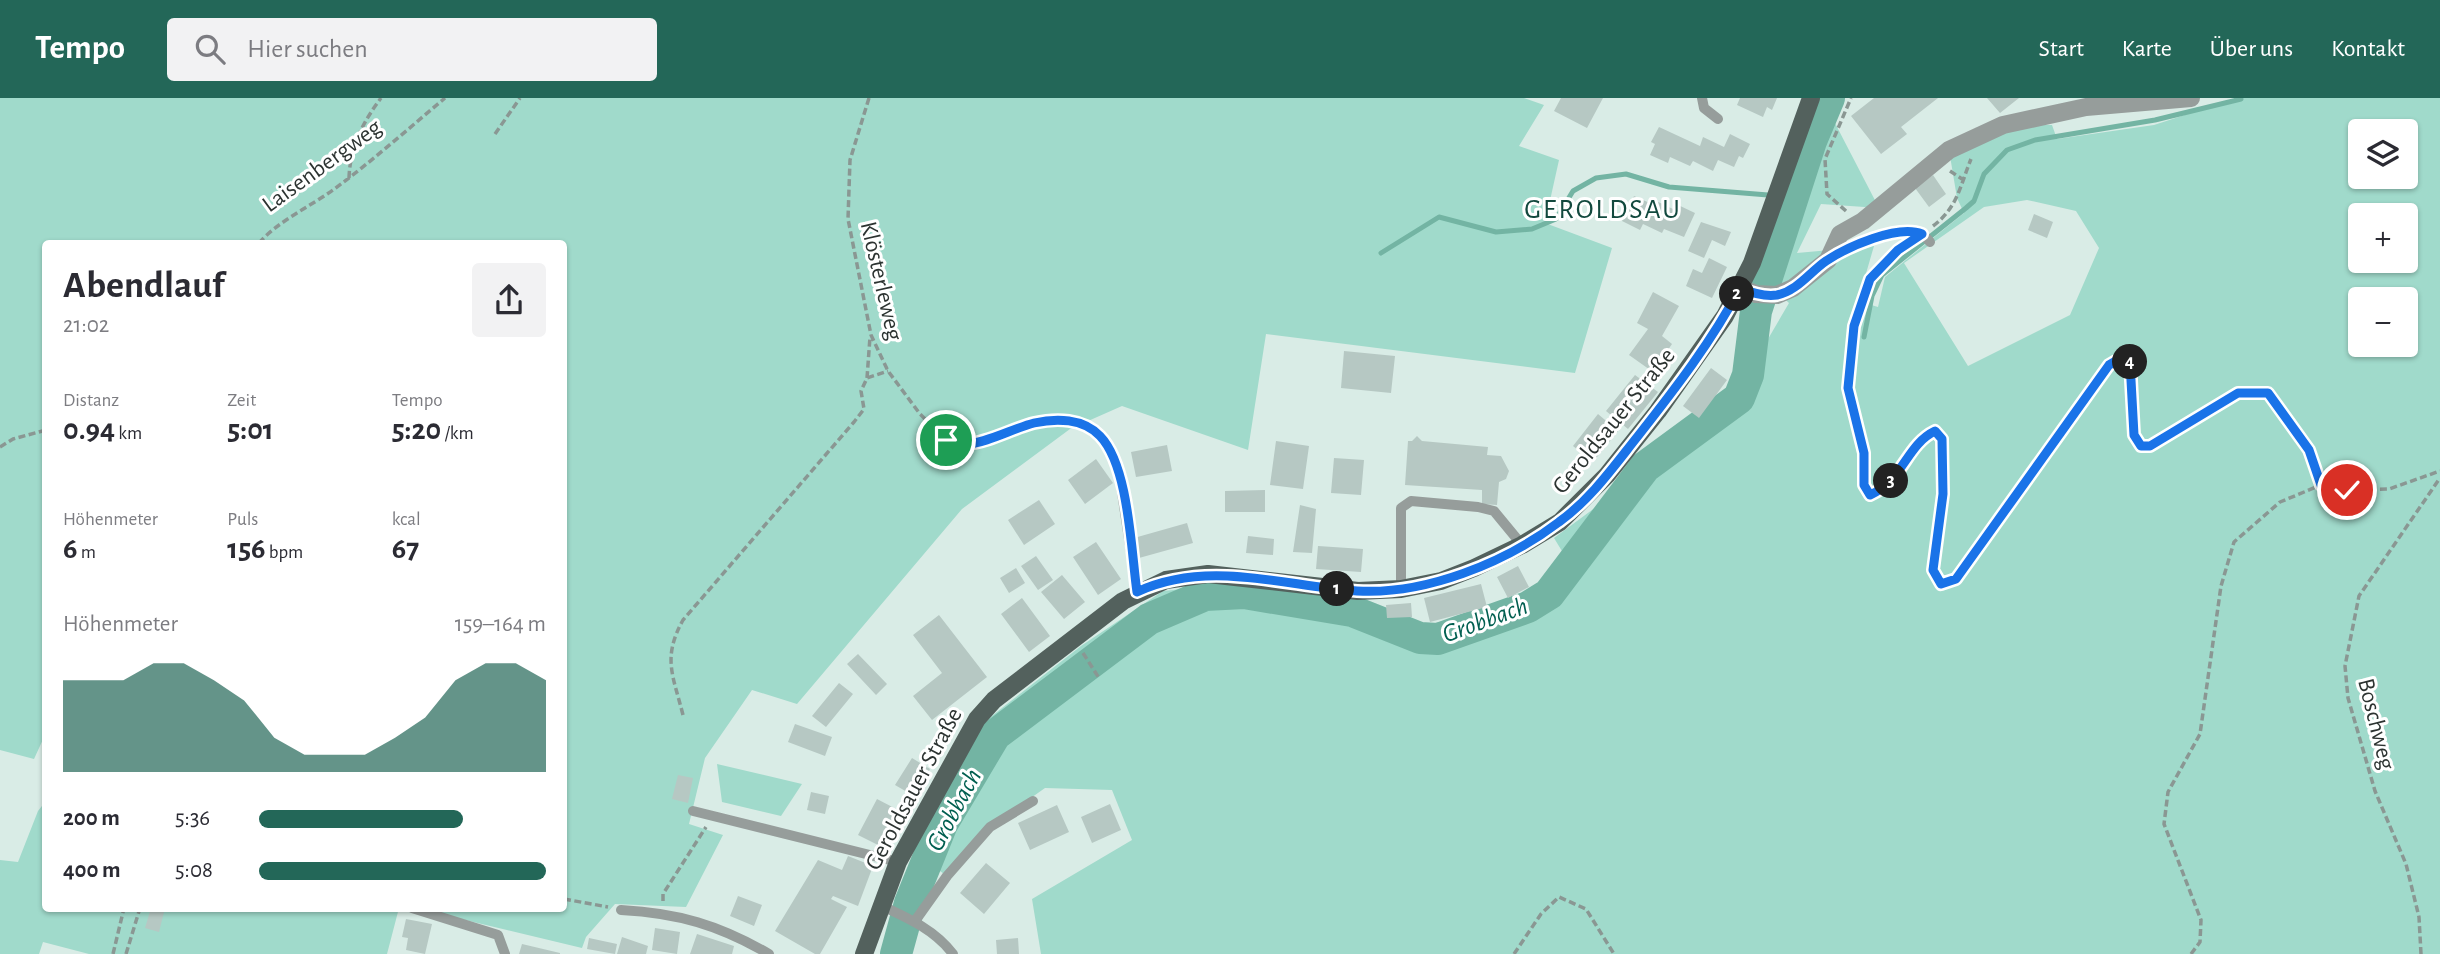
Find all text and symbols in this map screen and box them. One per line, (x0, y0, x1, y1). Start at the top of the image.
search box (167, 18, 657, 81)
icon: search (191, 30, 229, 68)
text: Tempo (35, 32, 125, 65)
text: Hier suchen (247, 36, 368, 62)
text: Start (2039, 37, 2084, 61)
text: Karte (2122, 37, 2172, 61)
text: Über uns (2210, 37, 2293, 61)
text: Kontakt (2331, 37, 2405, 61)
street label: Laisenbergweg (258, 115, 386, 217)
map controls (2348, 119, 2418, 357)
button: layers (2348, 119, 2418, 189)
district label: GEROLDSAU (1524, 196, 1682, 224)
button: + (2348, 203, 2418, 273)
street label: Klösterleweg (856, 219, 906, 343)
button: share (472, 263, 546, 337)
text: Abendlauf (63, 267, 224, 305)
pin: 2 (1720, 276, 1754, 312)
text: 2 (1732, 284, 1741, 303)
button: − (2348, 287, 2418, 357)
text: 21:02 (63, 314, 109, 337)
street label: Geroldsauer Straße (1548, 344, 1680, 498)
pin: 4 (2112, 344, 2148, 380)
text: 4 (2125, 352, 2134, 371)
text: Distanz (63, 391, 119, 410)
text: Zeit (227, 391, 256, 410)
text: Tempo (392, 391, 443, 410)
pin (916, 410, 976, 470)
text: 0.94 (63, 415, 115, 445)
text: 5:01 (227, 415, 274, 445)
text: 5:20 (392, 415, 441, 445)
icon: arrive (927, 421, 965, 459)
text: km (115, 424, 142, 443)
text: /km (441, 424, 474, 443)
pin (2317, 460, 2377, 520)
pin: 3 (1874, 464, 1909, 498)
text: 3 (1886, 471, 1895, 490)
icon: check (2328, 471, 2366, 509)
text: Höhenmeter (63, 510, 158, 529)
text: Puls (227, 510, 258, 529)
text: kcal (392, 510, 421, 529)
text: 6 (63, 534, 78, 564)
text: 156 (227, 534, 266, 564)
text: 67 (392, 534, 419, 564)
text: m (78, 543, 96, 562)
text: bpm (266, 543, 303, 562)
pin: 1 (1320, 572, 1354, 606)
text: 1 (1333, 579, 1340, 598)
water label: Grobbach (1439, 593, 1531, 647)
text: Höhenmeter (63, 613, 178, 636)
text: 159–164 m (455, 613, 546, 636)
street label: Boschweg (2353, 676, 2399, 772)
street label: Geroldsauer Straße (861, 704, 967, 874)
water label: Grobbach (922, 765, 986, 855)
text: 200 m (63, 807, 120, 830)
text: 5:36 (175, 807, 210, 830)
text: 400 m (63, 859, 121, 882)
text: 5:08 (175, 859, 213, 882)

